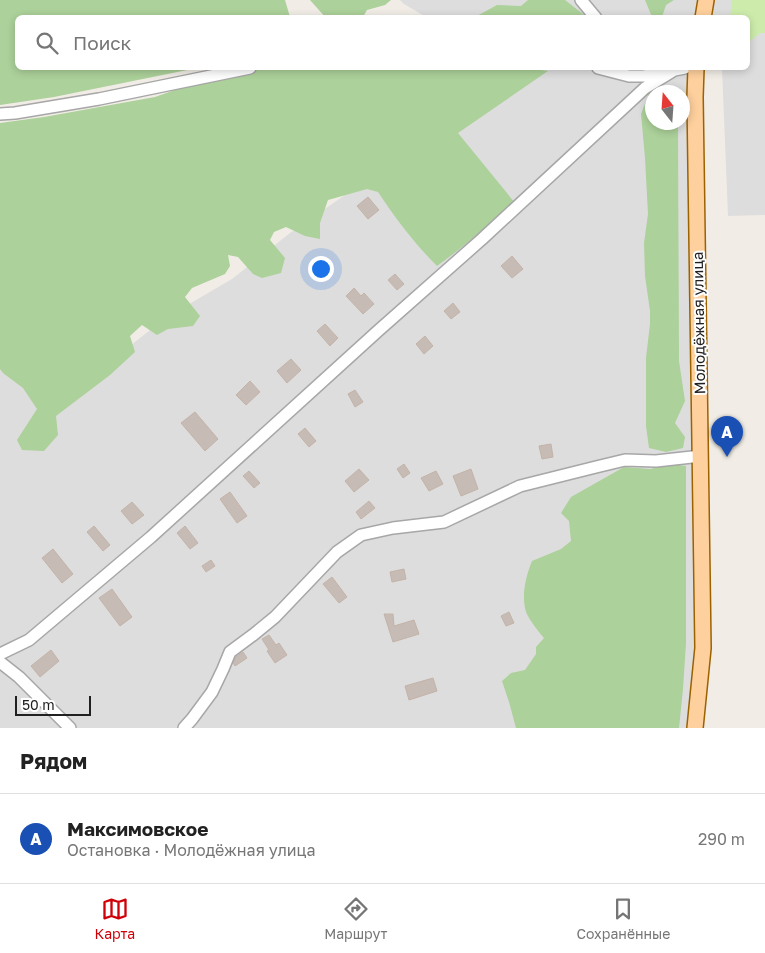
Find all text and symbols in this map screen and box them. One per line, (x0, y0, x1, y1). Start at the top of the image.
search box (15, 15, 750, 70)
icon: search (33, 29, 61, 57)
text: Поиск (73, 31, 132, 54)
north arrow (645, 85, 690, 130)
street label: Молодёжная улица (688, 252, 708, 395)
your location (308, 256, 334, 282)
pin: A (711, 416, 743, 457)
scale bar (15, 693, 91, 716)
text: 50 m (22, 696, 55, 713)
text: Рядом (20, 748, 87, 774)
text: Максимовское (67, 817, 208, 840)
text: A (30, 829, 42, 849)
text: 290 m (698, 829, 745, 849)
text: Остановка · Молодёжная улица (67, 840, 316, 860)
tab: Карта (95, 895, 135, 942)
tab: Маршрут (324, 895, 387, 942)
tab: Сохранённые (576, 895, 670, 942)

